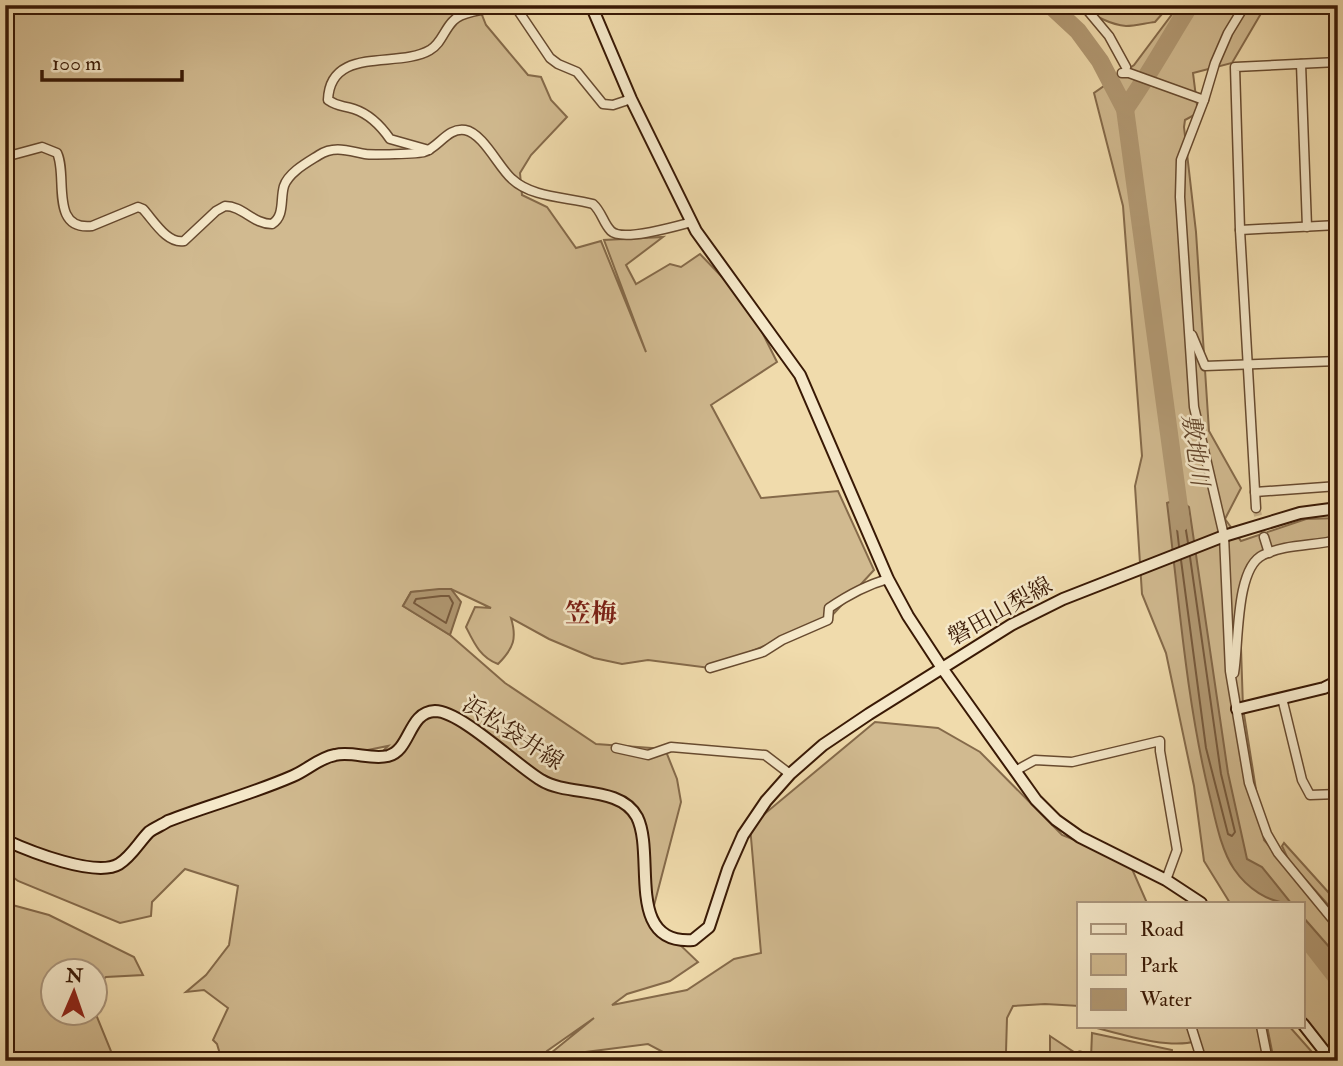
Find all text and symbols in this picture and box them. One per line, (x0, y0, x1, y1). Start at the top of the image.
scale bar (42, 38, 182, 82)
text: 100 m (52, 50, 102, 77)
water label: 敷地川 (1175, 412, 1216, 491)
street label: 磐田山梨線 (943, 570, 1057, 652)
district label: 笠梅 (565, 598, 617, 630)
street label: 浜松袋井線 (457, 690, 569, 776)
legend (1077, 902, 1304, 1028)
text: Road (1140, 916, 1185, 943)
text: Park (1140, 952, 1178, 979)
north arrow (38, 958, 108, 1028)
text: N (65, 964, 84, 988)
text: Water (1139, 986, 1192, 1013)

